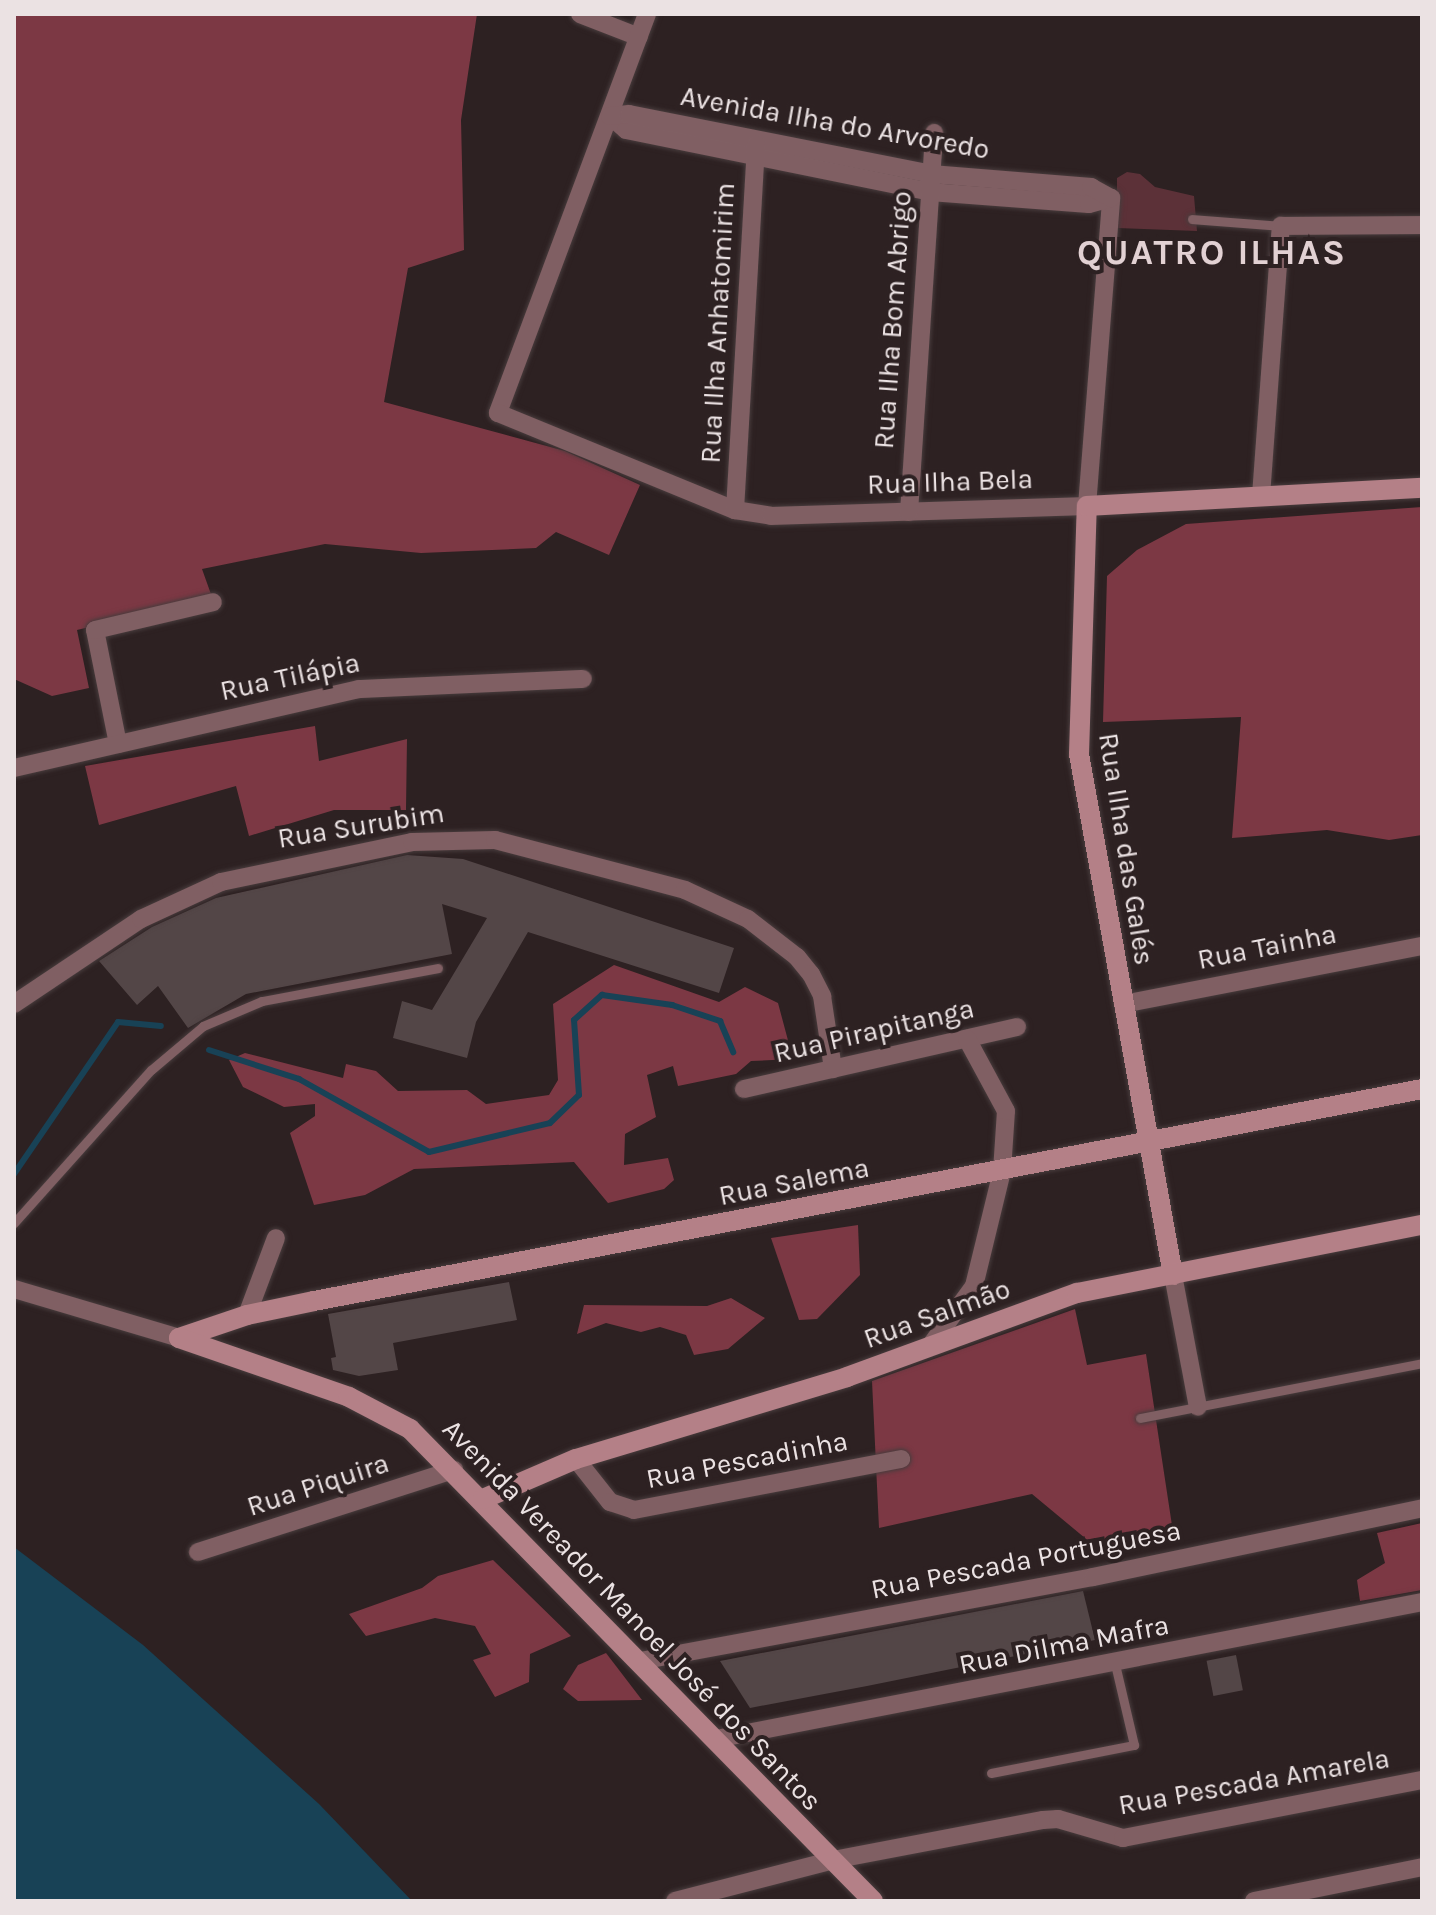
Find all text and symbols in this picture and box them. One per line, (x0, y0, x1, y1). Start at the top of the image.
street label: Avenida Ilha do Arvoredo (678, 79, 992, 167)
street label: Rua Ilha Anhatomirim (694, 182, 742, 464)
street label: Rua Ilha Bom Abrigo (867, 190, 919, 450)
district label: QUATRO ILHAS (1077, 231, 1347, 275)
street label: Rua Ilha Bela (867, 462, 1033, 502)
street label: Rua Tilápia (217, 646, 363, 708)
street label: Rua Ilha das Galés (1091, 731, 1161, 967)
street label: Rua Surubim (275, 796, 447, 856)
street label: Rua Tainha (1195, 917, 1339, 977)
street label: Rua Pirapitanga (771, 992, 977, 1070)
street label: Rua Salema (716, 1151, 872, 1213)
street label: Rua Salmão (859, 1272, 1015, 1356)
street label: Avenida Vereador Manoel José dos Santos (435, 1412, 829, 1818)
street label: Rua Pescadinha (643, 1424, 851, 1496)
street label: Rua Piquira (243, 1446, 393, 1524)
street label: Rua Pescada Portuguesa (868, 1513, 1184, 1607)
street label: Rua Dilma Mafra (956, 1608, 1172, 1682)
street label: Rua Pescada Amarela (1116, 1742, 1392, 1822)

